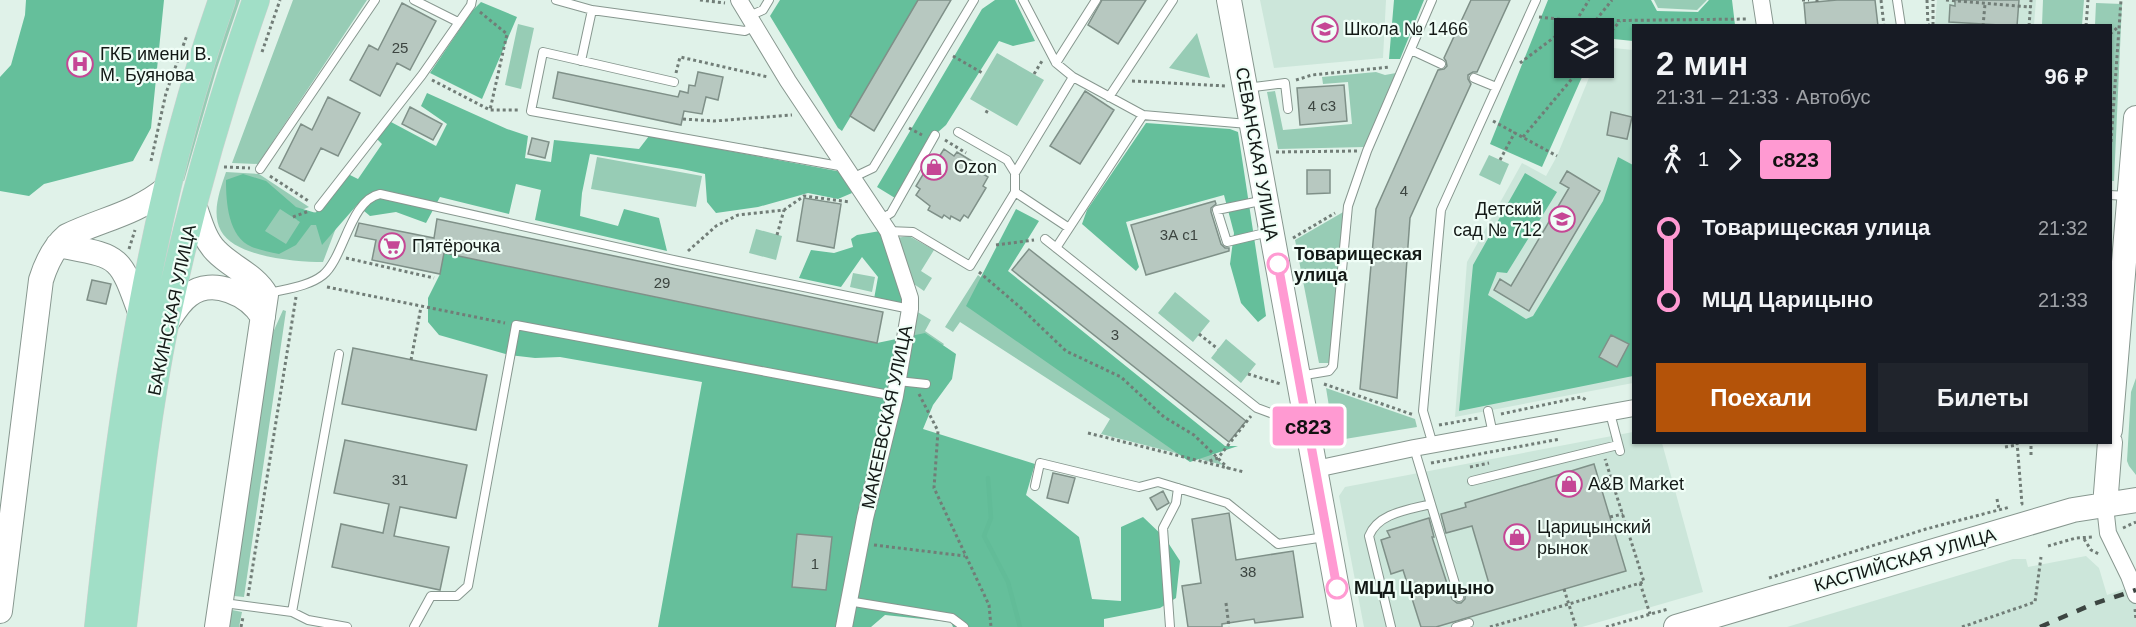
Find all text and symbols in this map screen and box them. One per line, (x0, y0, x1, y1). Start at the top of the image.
school or university icon: Школа № 1466 (1310, 14, 1340, 44)
map controls (1554, 18, 1614, 78)
button: layers (1554, 18, 1614, 78)
place label: Школа № 1466 (1344, 19, 1468, 39)
house number: 25 (392, 39, 408, 56)
place label: ГКБ имени В. М. Буянова (100, 44, 212, 85)
text: 2 мин (1656, 45, 1748, 82)
hospital icon: ГКБ имени В. М. Буянова (65, 49, 95, 79)
text: 96 ₽ (2045, 64, 2088, 89)
street label: СЕВАНСКАЯ УЛИЦА (1232, 66, 1282, 242)
text: 21:31 – 21:33 · Автобус (1656, 86, 1870, 108)
house number: 4 с3 (1308, 97, 1336, 114)
icon: walk (1656, 143, 1689, 176)
icon: forward (1718, 143, 1751, 176)
text: 1 (1698, 148, 1709, 170)
text: с823 (1772, 148, 1819, 171)
shop icon: Ozon (919, 152, 949, 182)
place label: Ozon (954, 157, 997, 177)
house number: 4 (1400, 182, 1408, 199)
place label: Детский сад № 712 (1453, 199, 1542, 240)
school or university icon: Детский сад № 712 (1547, 204, 1577, 234)
text: Товарищеская улица (1702, 215, 1930, 240)
text: 21:32 (2038, 217, 2088, 239)
street label: БАКИНСКАЯ УЛИЦА (144, 223, 200, 397)
house number: 3А с1 (1160, 226, 1198, 243)
supermarket icon: Пятёрочка (377, 231, 407, 261)
place label: Пятёрочка (412, 236, 501, 256)
place label: Товарищеская улица (1294, 244, 1422, 285)
marker: Товарищеская улица (1267, 253, 1289, 275)
house number: 29 (654, 274, 670, 291)
text: МЦД Царицыно (1702, 287, 1873, 312)
text: 21:33 (2038, 289, 2088, 311)
street label: МАКЕЕВСКАЯ УЛИЦА (858, 323, 916, 511)
house number: 3 (1111, 326, 1119, 343)
button: Поехали (1656, 363, 1866, 432)
button: Билеты (1878, 363, 2088, 432)
line badge: с823 (1266, 406, 1350, 446)
text: с823 (1285, 415, 1331, 438)
shop icon: A&B Market (1554, 469, 1584, 499)
house number: 31 (392, 471, 408, 488)
place label: A&B Market (1588, 474, 1684, 494)
place label: Царицынский рынок (1537, 517, 1651, 558)
shop icon: Царицынский рынок (1502, 522, 1532, 552)
street label: КАСПИЙСКАЯ УЛИЦА (1811, 523, 1998, 596)
house number: 1 (811, 555, 819, 572)
house number: 38 (1240, 563, 1256, 580)
marker: МЦД Царицыно (1326, 577, 1348, 599)
place label: МЦД Царицыно (1354, 578, 1494, 598)

